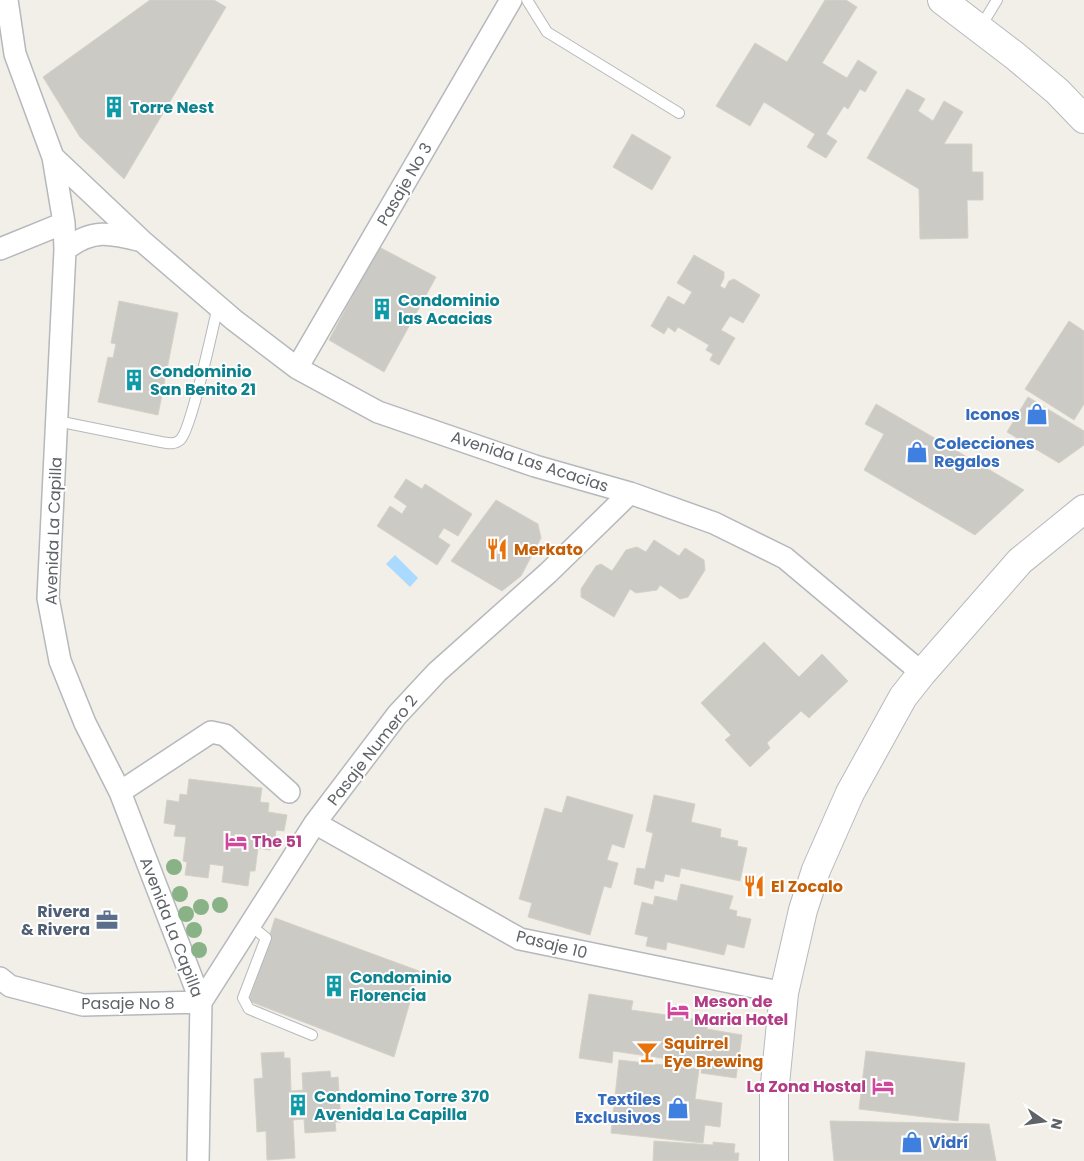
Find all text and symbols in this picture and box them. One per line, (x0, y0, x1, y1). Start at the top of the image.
building icon: Torre Nest (101, 94, 127, 120)
place label: Torre Nest (130, 96, 214, 119)
street label: Pasaje No 3 (371, 138, 438, 230)
place label: Condominio las Acacias (398, 289, 500, 330)
building icon: Condominio las Acacias (369, 296, 395, 322)
place label: Condominio San Benito 21 (150, 360, 256, 401)
building icon: Condominio San Benito 21 (121, 367, 147, 393)
shop icon: Iconos (1024, 401, 1050, 427)
place label: Iconos (966, 403, 1020, 426)
street label: Avenida Las Acacias (448, 425, 612, 498)
place label: Colecciones Regalos (934, 432, 1035, 473)
shop icon: Colecciones Regalos (904, 439, 930, 465)
street label: Avenida La Capilla (39, 456, 68, 606)
restaurant icon: Merkato (484, 536, 510, 562)
place label: Merkato (514, 538, 583, 561)
street label: Pasaje Numero 2 (322, 690, 423, 811)
hotel icon: The 51 (223, 828, 249, 854)
place label: The 51 (252, 830, 302, 853)
street label: Avenida La Capilla (134, 854, 209, 1001)
restaurant icon: El Zocalo (741, 873, 767, 899)
place label: El Zocalo (771, 875, 843, 898)
place label: Rivera & Rivera (21, 900, 90, 941)
office icon: Rivera & Rivera (94, 907, 120, 933)
street label: Pasaje 10 (514, 925, 590, 964)
place label: Condominio Florencia (350, 966, 452, 1007)
building icon: Condominio Florencia (321, 973, 347, 999)
place label: Meson de Maria Hotel (694, 990, 788, 1031)
street label: Pasaje No 8 (81, 992, 175, 1015)
hotel icon: Meson de Maria Hotel (665, 997, 691, 1023)
place label: Squirrel Eye Brewing (664, 1032, 764, 1073)
bar icon: Squirrel Eye Brewing (634, 1039, 660, 1065)
hotel icon: La Zona Hostal (870, 1073, 896, 1099)
place label: La Zona Hostal (746, 1075, 866, 1098)
place label: Condomino Torre 370 Avenida La Capilla (314, 1085, 490, 1126)
place label: Textiles Exclusivos (575, 1088, 661, 1129)
building icon: Condomino Torre 370 Avenida La Capilla (285, 1092, 311, 1118)
shop icon: Textiles Exclusivos (665, 1095, 691, 1121)
north arrow (1019, 1096, 1069, 1146)
text: N (1046, 1117, 1068, 1131)
shop icon: Vidrí (899, 1129, 925, 1155)
place label: Vidrí (929, 1131, 968, 1154)

